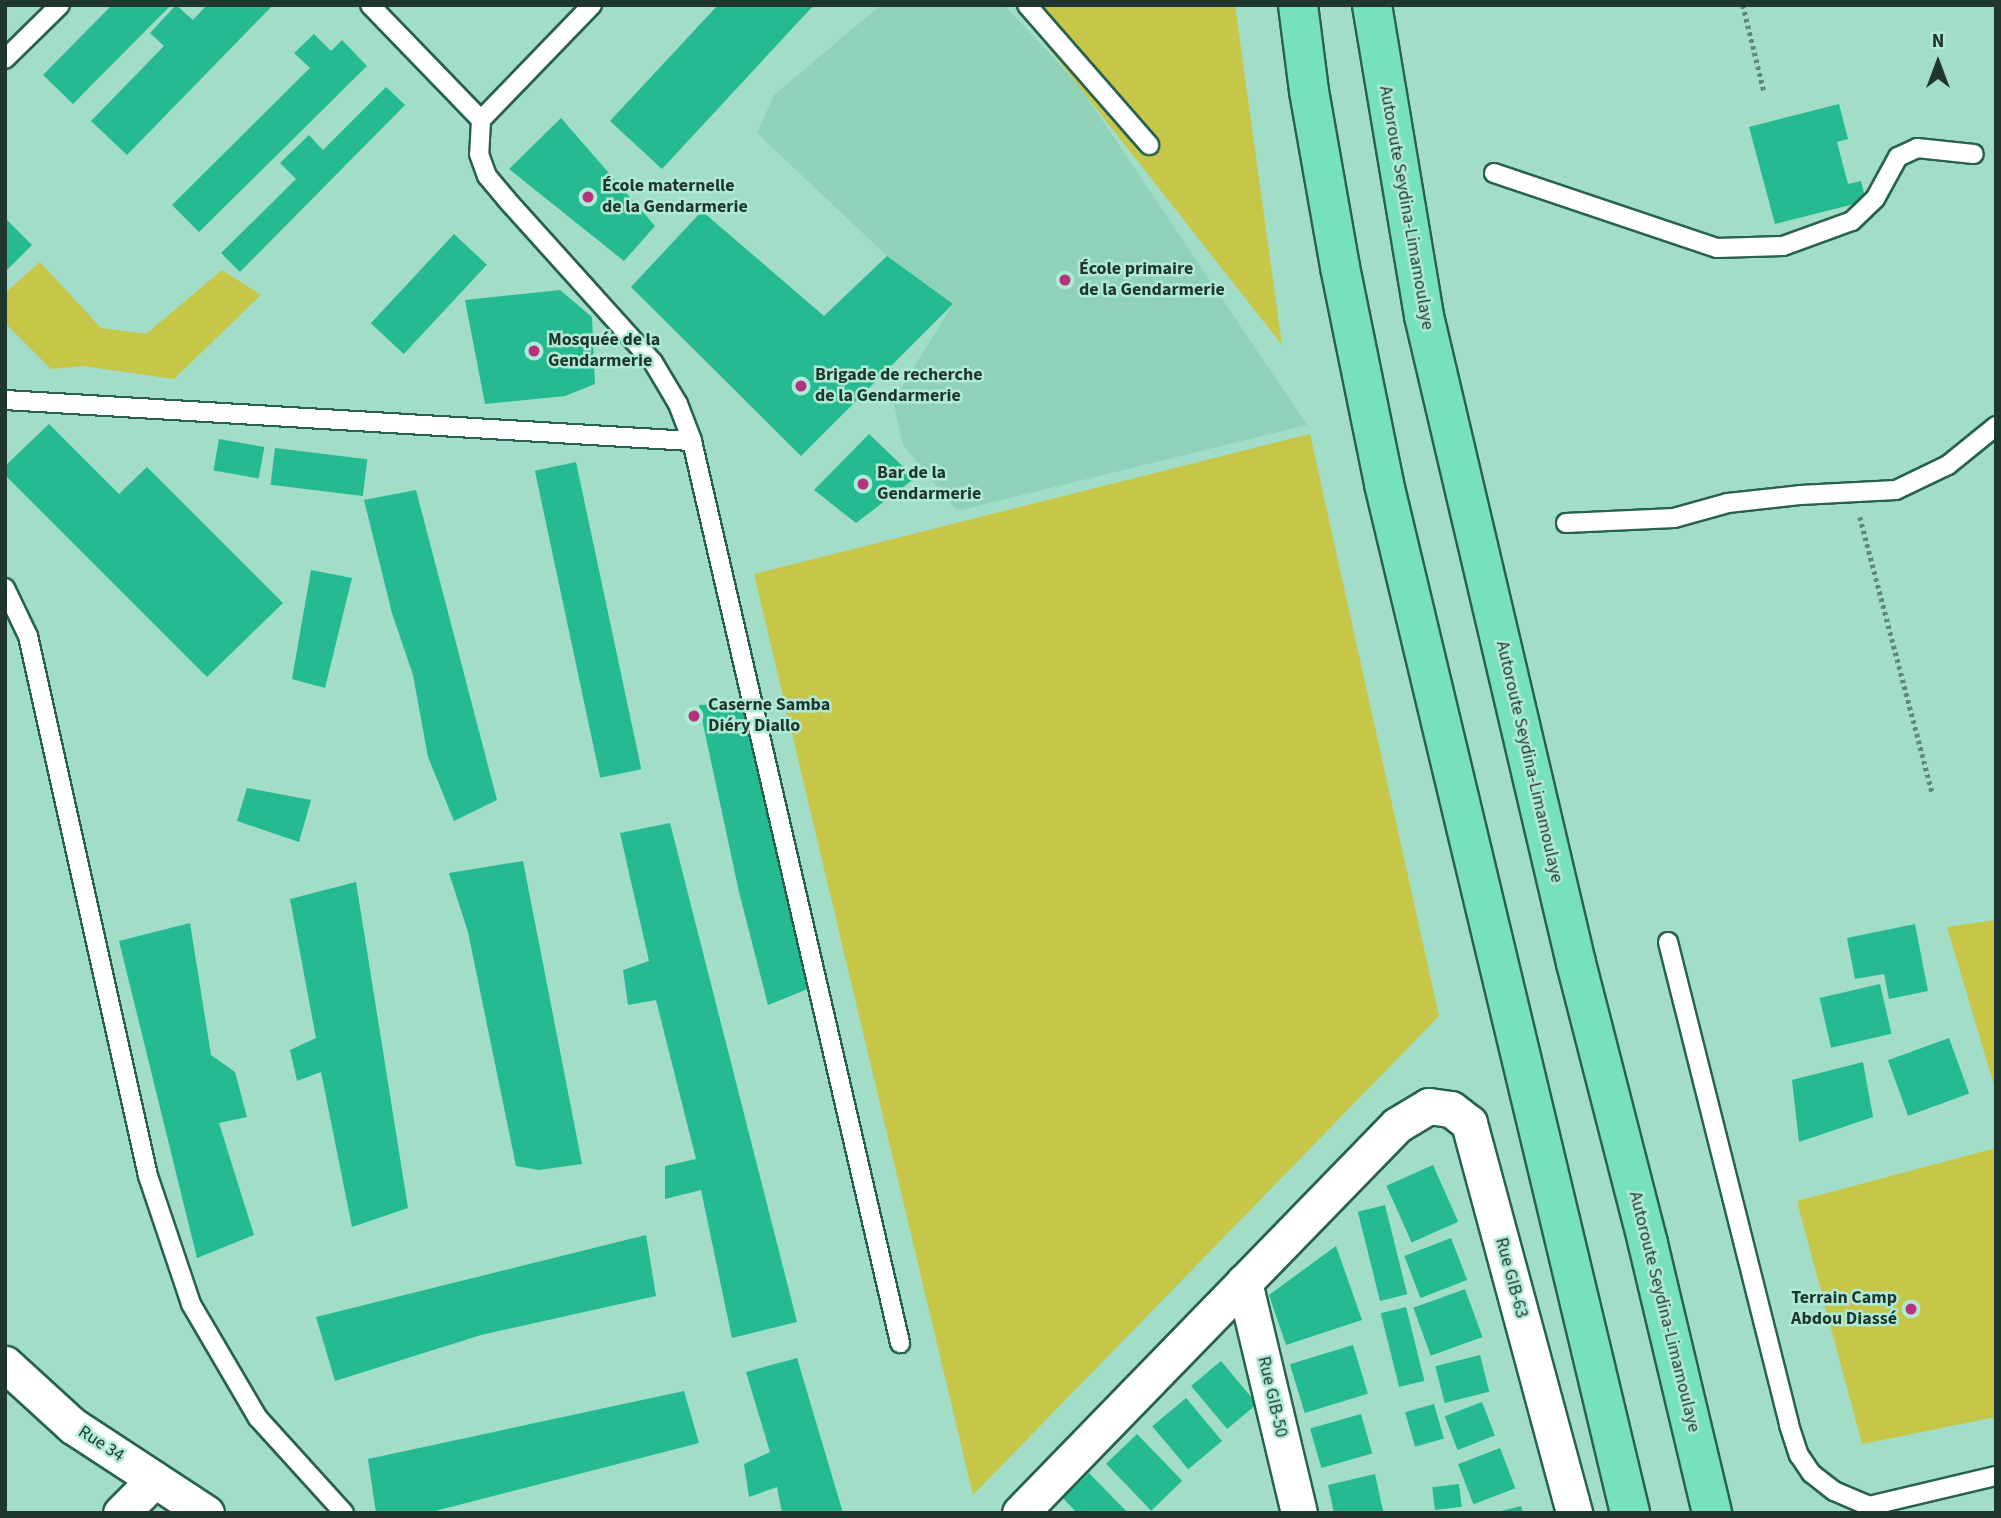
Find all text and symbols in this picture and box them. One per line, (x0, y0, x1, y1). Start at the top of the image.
north arrow (1903, 28, 1973, 98)
text: N (1932, 28, 1944, 55)
street label: Autoroute Seydina-Limamoulaye (1374, 84, 1438, 332)
place label: École maternelle de la Gendarmerie (602, 176, 748, 218)
marker: École maternelle de la Gendarmerie (580, 189, 596, 205)
place label: École primaire de la Gendarmerie (1079, 259, 1225, 302)
marker: École primaire de la Gendarmerie (1057, 272, 1073, 288)
place label: Mosquée de la Gendarmerie (548, 330, 660, 372)
marker: Mosquée de la Gendarmerie (526, 343, 542, 359)
place label: Brigade de recherche de la Gendarmerie (815, 365, 983, 408)
marker: Brigade de recherche de la Gendarmerie (793, 378, 809, 394)
place label: Bar de la Gendarmerie (877, 463, 981, 505)
marker: Bar de la Gendarmerie (855, 476, 871, 492)
street label: Autoroute Seydina-Limamoulaye (1491, 639, 1567, 885)
place label: Caserne Samba Diéry Diallo (708, 695, 830, 738)
marker: Caserne Samba Diéry Diallo (686, 708, 702, 724)
street label: Autoroute Seydina-Limamoulaye (1624, 1189, 1704, 1435)
street label: Rue GIB-63 (1490, 1235, 1532, 1321)
place label: Terrain Camp Abdou Diassé (1791, 1288, 1897, 1330)
marker: Terrain Camp Abdou Diassé (1903, 1301, 1919, 1317)
street label: Rue GIB-50 (1252, 1354, 1292, 1440)
street label: Rue 34 (74, 1421, 128, 1467)

